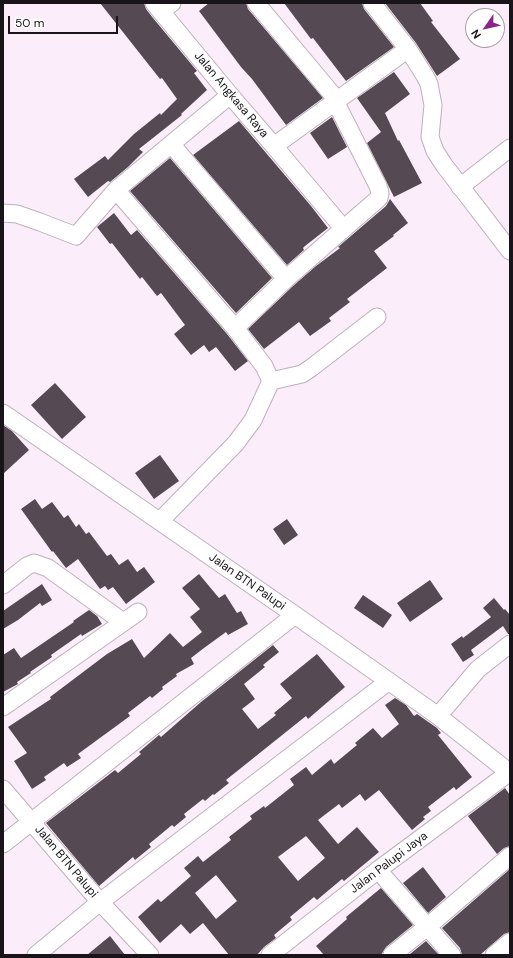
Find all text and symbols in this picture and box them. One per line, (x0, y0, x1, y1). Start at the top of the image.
scale bar (10, 8, 120, 34)
north arrow (465, 8, 505, 48)
text: 50 m (15, 15, 44, 31)
text: N (468, 27, 484, 41)
street label: Jalan Angkasa Raya (191, 49, 271, 141)
street label: Jalan BTN Palupi (206, 550, 288, 614)
street label: Jalan BTN Palupi (31, 823, 101, 901)
street label: Jalan Palupi Jaya (347, 829, 431, 897)

